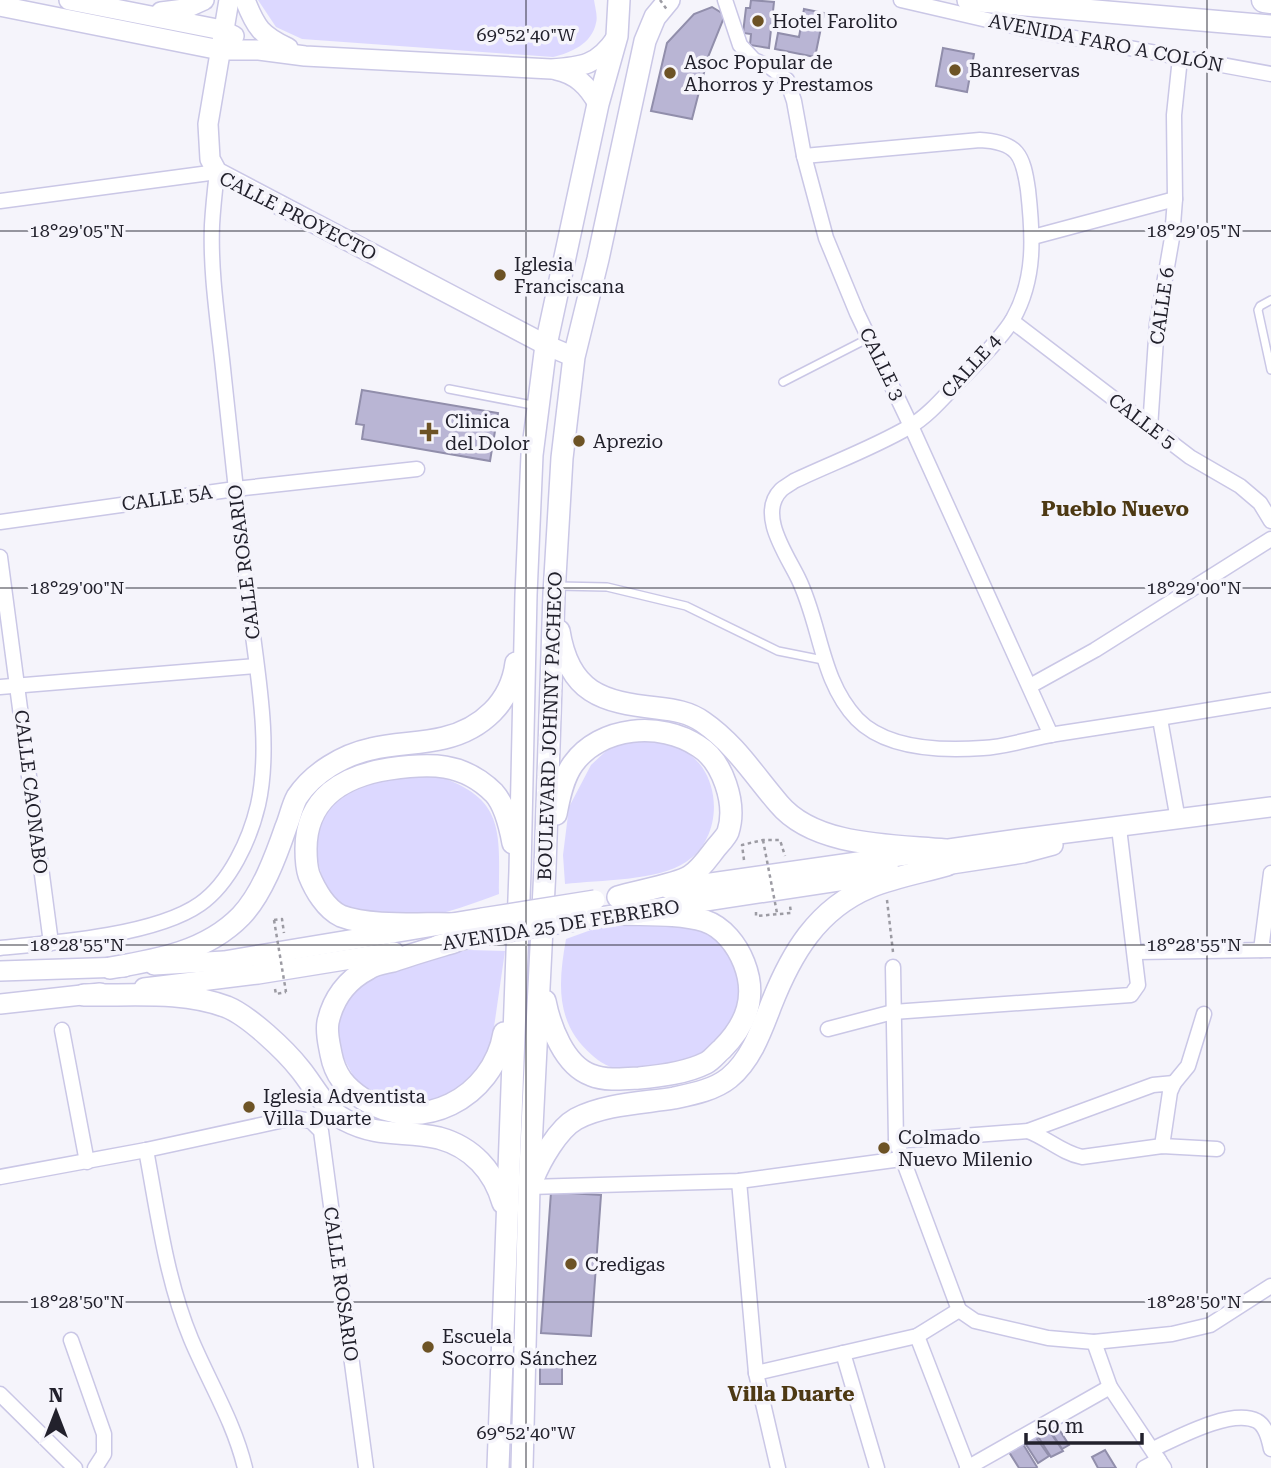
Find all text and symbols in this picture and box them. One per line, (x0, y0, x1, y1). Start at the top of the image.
street label: AVENIDA FARO A COLÓN (987, 9, 1225, 77)
place label: Hotel Farolito (772, 10, 898, 33)
marker: Hotel Farolito (750, 13, 766, 29)
text: 69°52'40"W (477, 24, 576, 45)
place label: Asoc Popular de Ahorros y Prestamos (684, 51, 873, 96)
place label: Banreservas (969, 59, 1080, 82)
marker: Banreservas (947, 62, 963, 78)
marker: Asoc Popular de Ahorros y Prestamos (662, 65, 678, 81)
street label: CALLE PROYECTO (216, 166, 380, 266)
text: 18°29'05"N (30, 220, 124, 241)
text: 18°29'05"N (1147, 220, 1241, 241)
place label: Iglesia Franciscana (514, 253, 625, 298)
street label: CALLE 6 (1145, 266, 1179, 346)
marker: Iglesia Franciscana (492, 267, 508, 283)
street label: CALLE 3 (855, 324, 909, 404)
street label: CALLE 4 (936, 329, 1006, 403)
street label: CALLE 5 (1104, 388, 1180, 454)
place label: Clinica del Dolor (445, 410, 530, 455)
marker: Clinica del Dolor (419, 422, 439, 442)
place label: Aprezio (593, 430, 663, 453)
marker: Aprezio (571, 433, 587, 449)
street label: CALLE 5A (120, 480, 215, 516)
street label: CALLE ROSARIO (223, 483, 265, 641)
district label: Pueblo Nuevo (1041, 497, 1189, 521)
street label: BOULEVARD JOHNNY PACHECO (533, 571, 567, 881)
text: 18°29'00"N (30, 577, 124, 598)
text: 18°29'00"N (1147, 577, 1241, 598)
street label: CALLE CAONABO (10, 709, 52, 875)
street label: AVENIDA 25 DE FEBRERO (441, 895, 681, 955)
text: 18°28'55"N (30, 934, 124, 955)
text: 18°28'55"N (1147, 934, 1241, 955)
place label: Iglesia Adventista Villa Duarte (263, 1085, 426, 1130)
marker: Iglesia Adventista Villa Duarte (241, 1099, 257, 1115)
place label: Colmado Nuevo Milenio (898, 1126, 1033, 1171)
marker: Colmado Nuevo Milenio (876, 1140, 892, 1156)
street label: CALLE ROSARIO (319, 1205, 363, 1363)
place label: Credigas (585, 1253, 665, 1276)
marker: Credigas (563, 1256, 579, 1272)
text: 18°28'50"N (30, 1291, 124, 1312)
text: 18°28'50"N (1147, 1291, 1241, 1312)
place label: Escuela Socorro Sánchez (442, 1325, 597, 1370)
marker: Escuela Socorro Sánchez (420, 1339, 436, 1355)
north arrow (21, 1377, 91, 1447)
district label: Villa Duarte (727, 1382, 855, 1406)
text: N (49, 1384, 64, 1407)
scale bar (1026, 1402, 1142, 1446)
text: 50 m (1036, 1414, 1084, 1438)
text: 69°52'40"W (477, 1422, 576, 1443)

